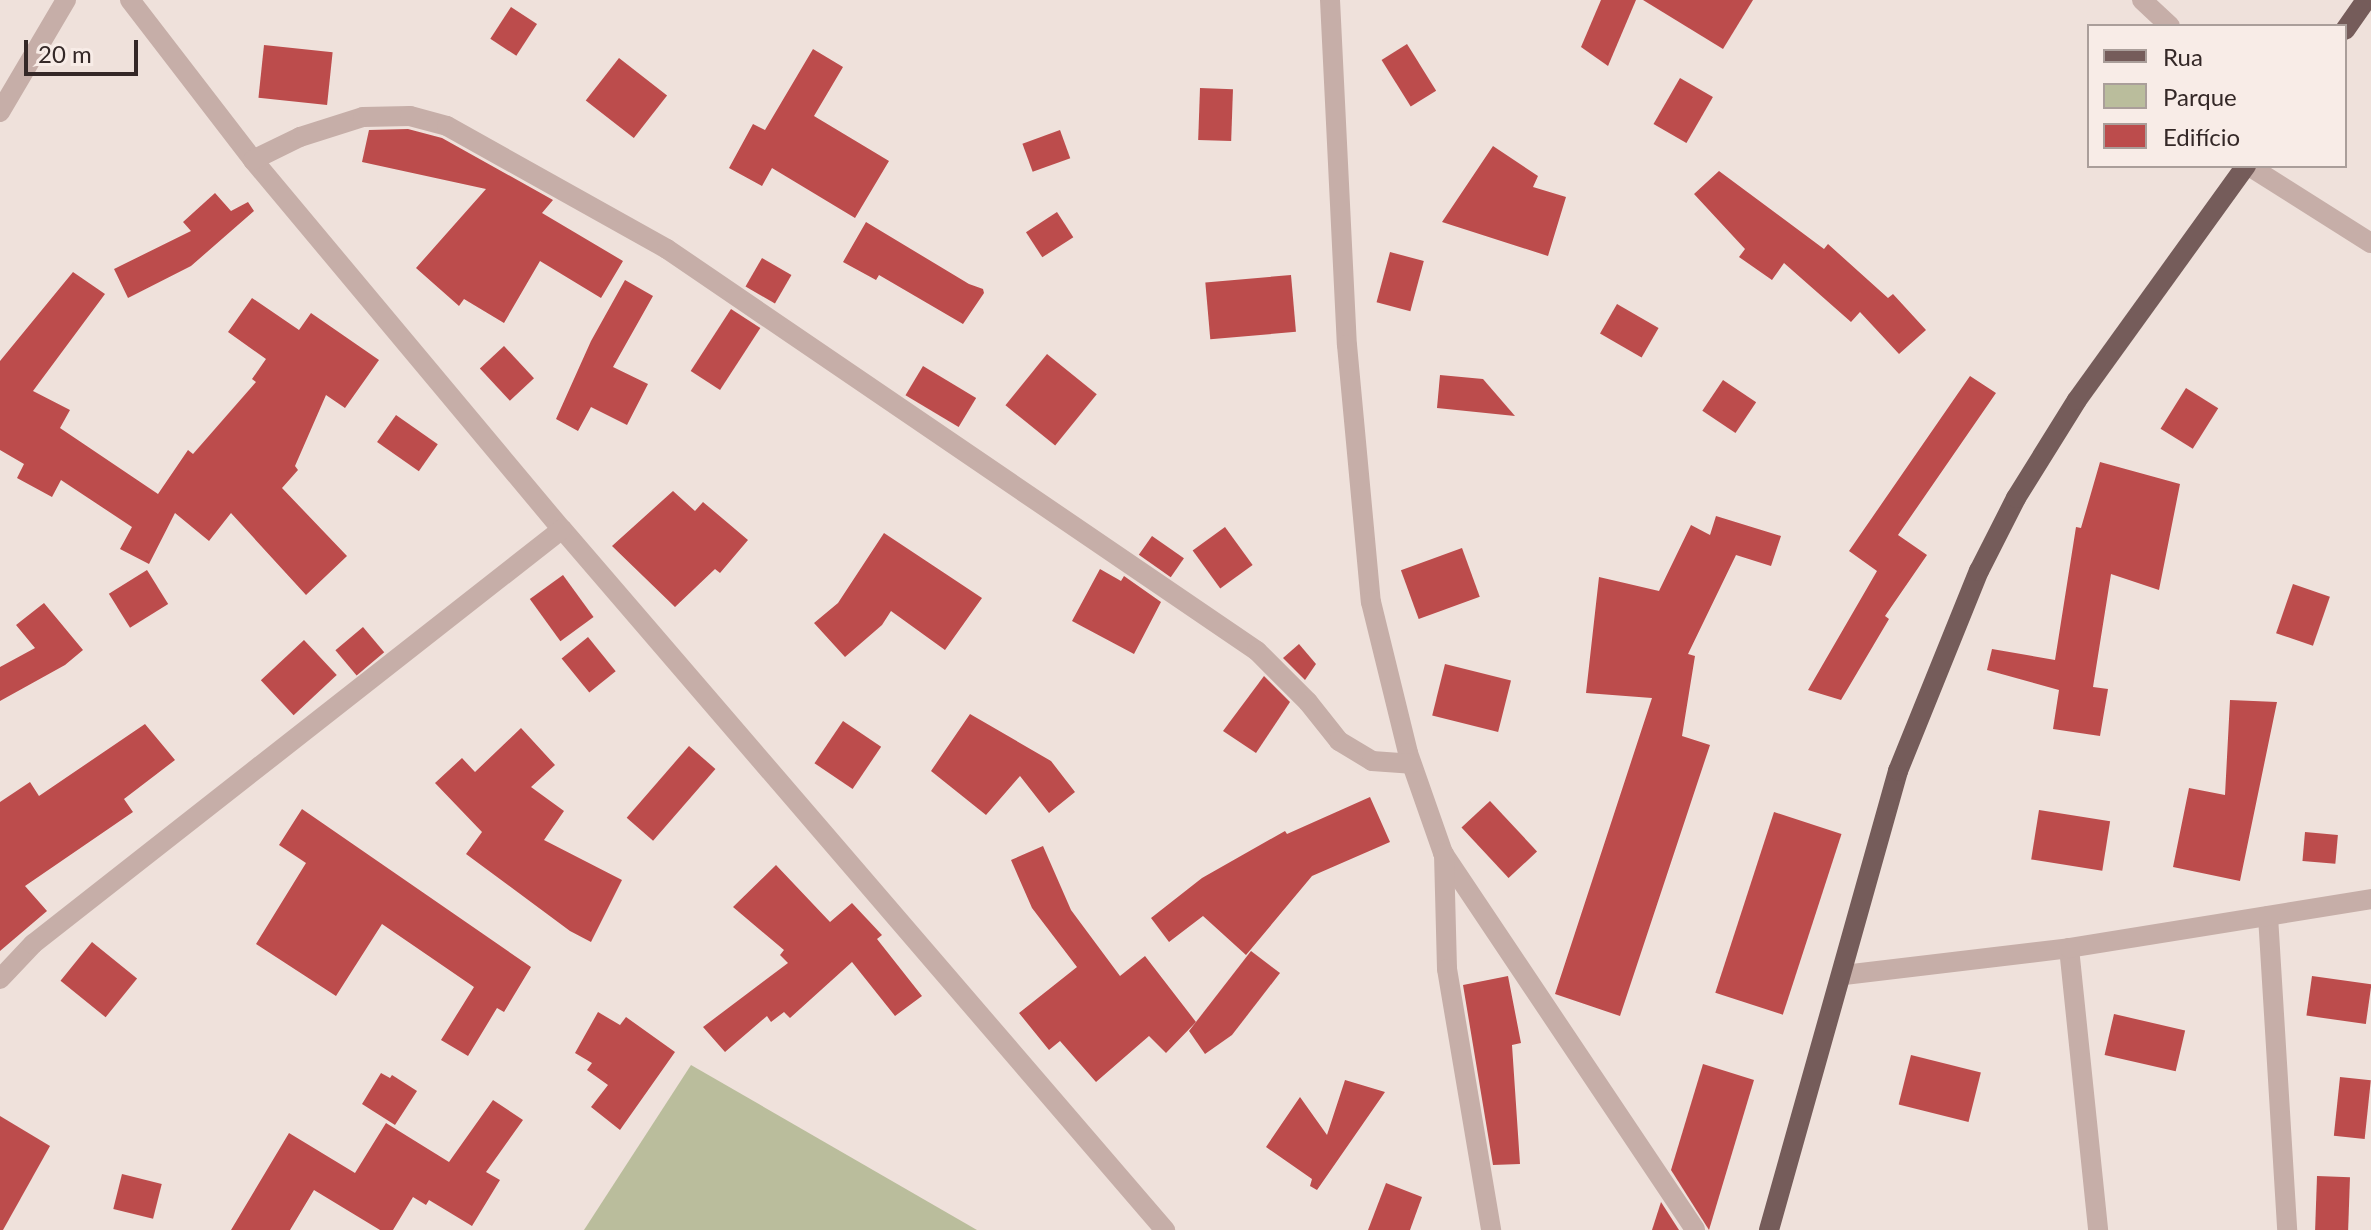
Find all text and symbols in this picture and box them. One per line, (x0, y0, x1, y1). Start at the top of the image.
scale bar (28, 24, 142, 74)
legend (2087, 24, 2347, 168)
text: 20 m (38, 39, 92, 68)
text: Rua (2163, 42, 2203, 71)
text: Parque (2163, 82, 2237, 111)
text: Edifício (2163, 122, 2240, 151)

